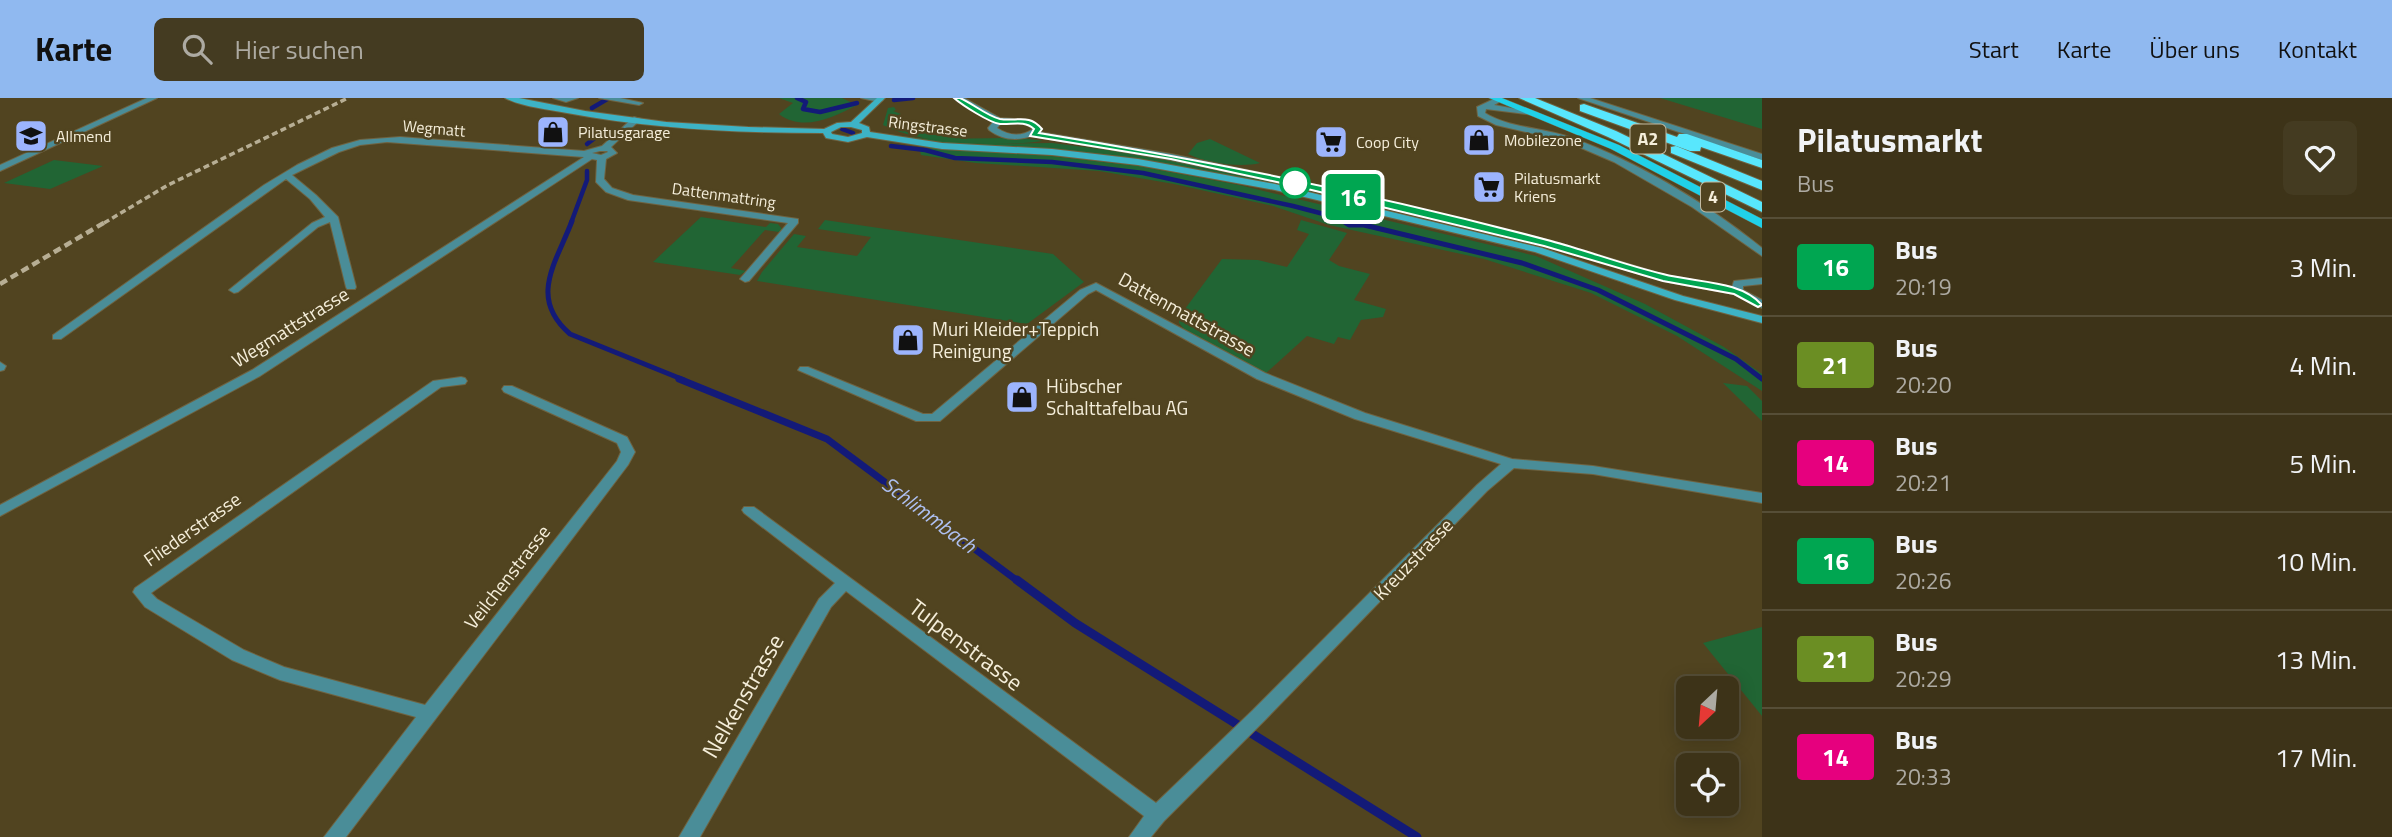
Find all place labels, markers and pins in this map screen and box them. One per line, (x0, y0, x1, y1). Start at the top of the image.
shop icon: Pilatusgarage (534, 113, 572, 151)
school or university icon: Allmend (12, 117, 50, 155)
place label: Pilatusgarage (578, 120, 670, 144)
shop icon: Mobilezone (1460, 121, 1498, 159)
supermarket icon: Coop City (1312, 123, 1350, 161)
place label: Allmend (56, 124, 111, 148)
place label: Mobilezone (1504, 128, 1582, 152)
place label: Coop City (1356, 130, 1419, 154)
place label: Pilatusmarkt Kriens (1514, 166, 1601, 208)
unlabelled marker (1280, 168, 1310, 198)
supermarket icon: Pilatusmarkt Kriens (1470, 168, 1508, 206)
place label: Muri Kleider+Teppich Reinigung (932, 314, 1099, 365)
shop icon: Muri Kleider+Teppich Reinigung (889, 321, 927, 359)
place label: Hübscher Schalttafelbau AG (1046, 371, 1188, 422)
shop icon: Hübscher Schalttafelbau AG (1003, 378, 1041, 416)

